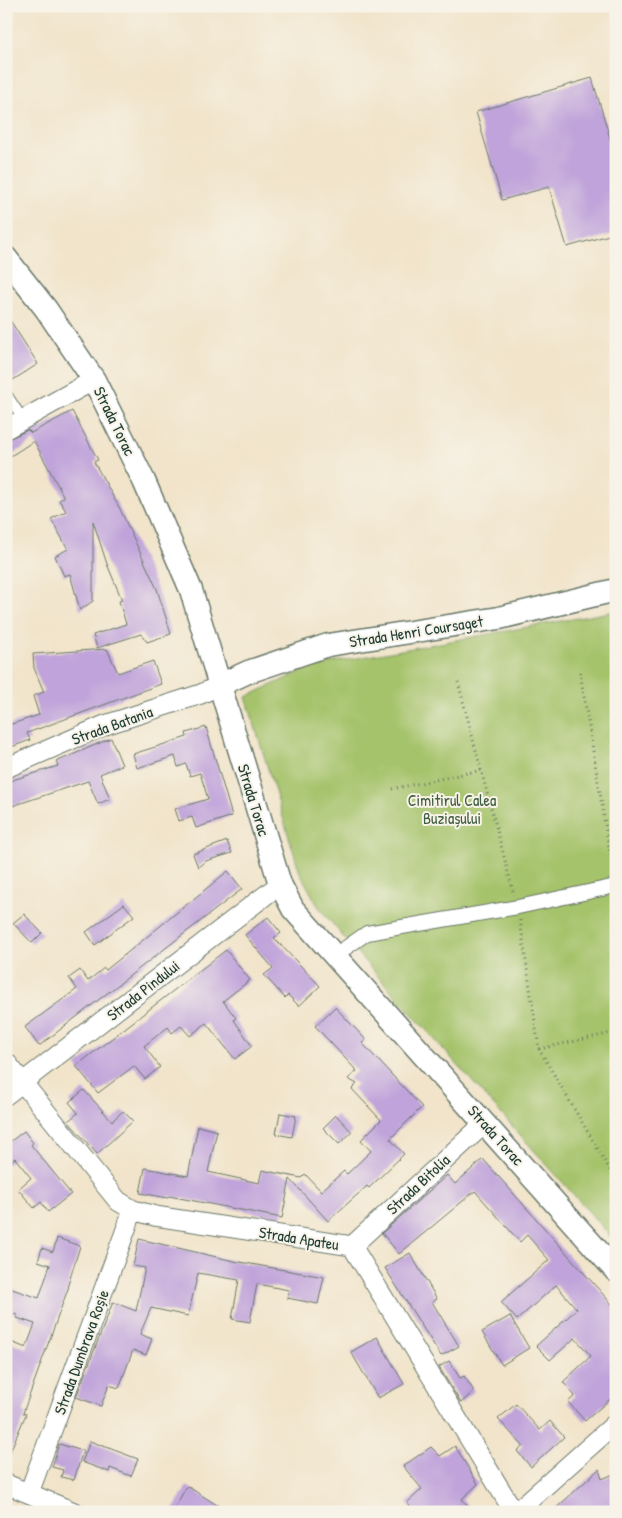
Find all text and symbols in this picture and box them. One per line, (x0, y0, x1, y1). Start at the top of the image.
street label: Strada Torac (89, 383, 141, 460)
street label: Strada Henri Coursaget (348, 609, 485, 652)
street label: Strada Batania (68, 700, 156, 750)
street label: Strada Torac (233, 761, 276, 839)
park label: Cimitirul Calea Buziașului (408, 789, 496, 829)
street label: Strada Pindului (102, 955, 184, 1025)
street label: Strada Torac (463, 1100, 529, 1170)
street label: Strada Bitolia (382, 1149, 454, 1219)
street label: Strada Apateu (257, 1221, 341, 1255)
street label: Strada Dumbrava Roșie (48, 1286, 114, 1418)

